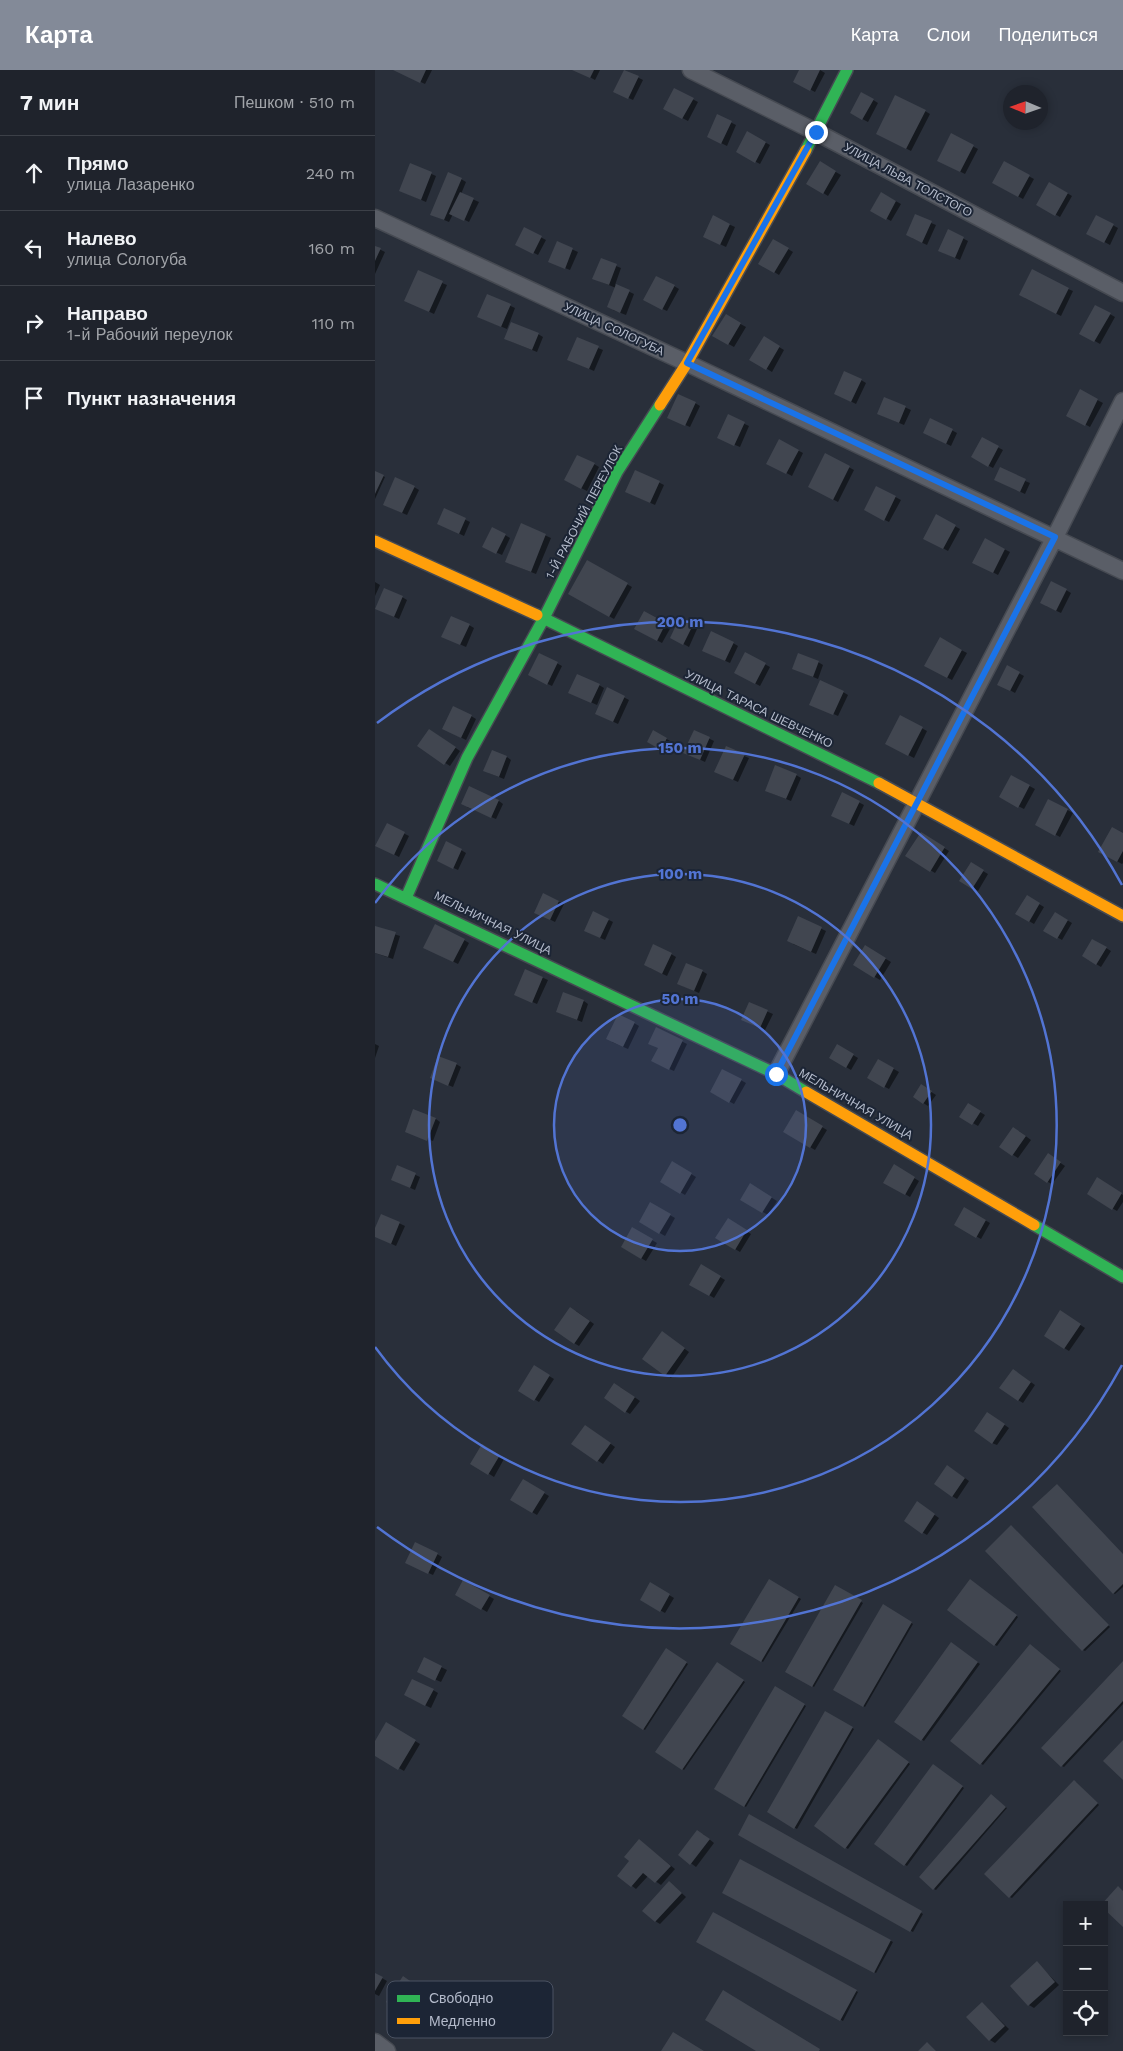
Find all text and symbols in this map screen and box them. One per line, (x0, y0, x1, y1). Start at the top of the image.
text: Карта (25, 21, 93, 49)
text: Карта (851, 24, 899, 45)
text: Слои (927, 24, 971, 45)
text: Поделиться (999, 24, 1098, 45)
north arrow (1003, 85, 1048, 130)
text: 7 мин (20, 90, 79, 115)
text: Пешком · 510 m (234, 93, 355, 112)
route end (805, 121, 828, 144)
street label: УЛИЦА ЛЬВА ТОЛСТОГО (841, 140, 975, 220)
text: Прямо (67, 152, 129, 175)
icon: ahead (20, 159, 48, 187)
text: 240 m (306, 164, 355, 183)
text: улица Лазаренко (67, 175, 195, 194)
text: Налево (67, 227, 137, 250)
icon: left (20, 234, 48, 262)
text: 160 m (308, 239, 355, 258)
text: улица Сологуба (67, 250, 187, 269)
street label: УЛИЦА СОЛОГУБА (562, 300, 666, 358)
text: Направо (67, 302, 148, 325)
icon: right (20, 309, 48, 337)
text: 110 m (312, 314, 355, 333)
text: 1-й Рабочий переулок (67, 325, 232, 344)
icon: arrive (20, 384, 48, 412)
text: Пункт назначения (67, 387, 236, 410)
street label: 1-Й РАБОЧИЙ ПЕРЕУЛОК (542, 442, 625, 581)
text: 200 m (657, 613, 703, 631)
street label: УЛИЦА ТАРАСА ШЕВЧЕНКО (683, 667, 835, 751)
text: 150 m (658, 739, 702, 757)
text: 100 m (658, 865, 702, 883)
street label: МЕЛЬНИЧНАЯ УЛИЦА (432, 888, 554, 958)
text: 50 m (662, 990, 698, 1008)
route start (765, 1063, 788, 1086)
street label: МЕЛЬНИЧНАЯ УЛИЦА (797, 1066, 915, 1142)
centre of rings (671, 1116, 689, 1134)
map controls (1063, 1901, 1108, 2036)
button: + (1063, 1901, 1108, 1946)
button: − (1063, 1946, 1108, 1991)
legend (387, 1981, 553, 2038)
text: Свободно (429, 1990, 494, 2006)
button: locate (1063, 1991, 1108, 2036)
text: Медленно (429, 2013, 496, 2029)

